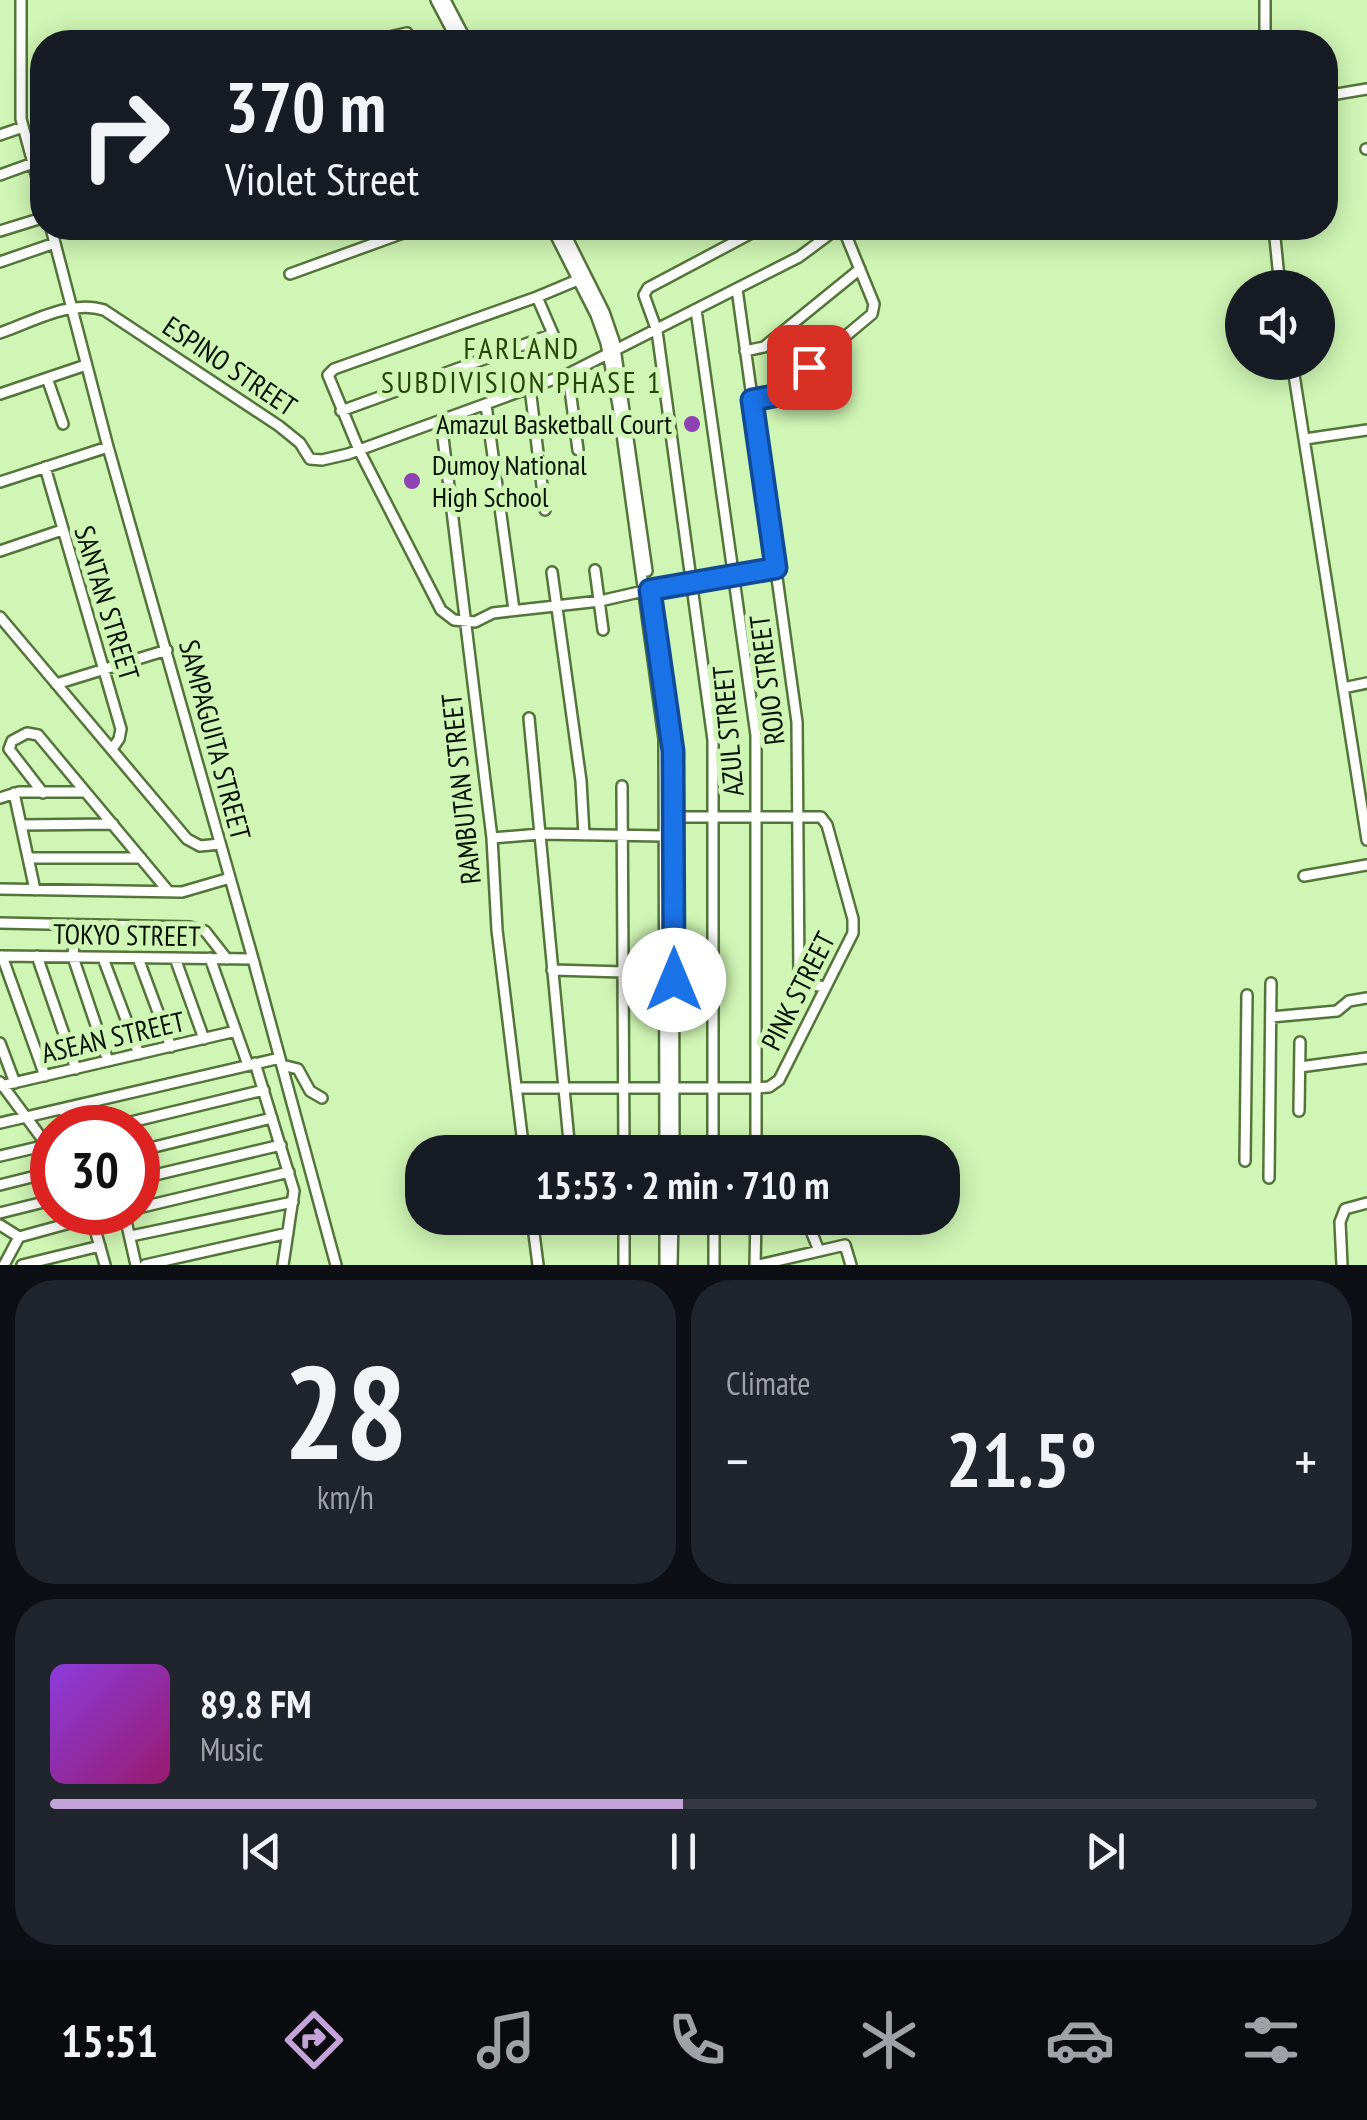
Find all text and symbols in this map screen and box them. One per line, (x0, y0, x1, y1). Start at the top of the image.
text: 370 m (225, 61, 386, 151)
icon: right (60, 70, 190, 200)
text: Violet Street (225, 149, 419, 207)
map controls (1225, 270, 1335, 380)
button: sound (1225, 270, 1335, 380)
street label: ESPINO STREET (156, 307, 305, 424)
pin (767, 325, 852, 410)
district label: FARLAND SUBDIVISION PHASE 1 (381, 328, 663, 401)
icon: arrive (782, 340, 837, 395)
place label: Amazul Basketball Court (436, 405, 672, 442)
marker: Amazul Basketball Court (681, 413, 703, 435)
place label: Dumoy National High School (432, 446, 587, 515)
marker: Dumoy National High School (401, 470, 423, 492)
street label: SANTAN STREET (66, 521, 149, 685)
street label: ROJO STREET (740, 613, 793, 747)
street label: SAMPAGUITA STREET (171, 636, 260, 844)
street label: AZUL STREET (703, 664, 752, 798)
street label: RAMBUTAN STREET (432, 691, 489, 886)
street label: TOKYO STREET (53, 915, 202, 954)
street label: PINK STREET (752, 925, 843, 1056)
position arrow (622, 928, 726, 1032)
street label: ASEAN STREET (38, 1002, 189, 1071)
speed limit sign: 30 (30, 1105, 160, 1235)
text: 15:53 · 2 min · 710 m (536, 1160, 829, 1209)
text: 28 (283, 1327, 408, 1495)
text: Climate (726, 1362, 810, 1404)
text: 21.5° (946, 1411, 1097, 1508)
text: − (726, 1425, 749, 1496)
text: + (1294, 1425, 1317, 1496)
text: km/h (317, 1476, 374, 1518)
text: 89.8 FM (200, 1679, 312, 1728)
text: Music (200, 1728, 263, 1770)
icon: previous (234, 1824, 289, 1879)
icon: pause (656, 1824, 711, 1879)
icon: next (1078, 1824, 1133, 1879)
icon: directions (279, 2005, 349, 2075)
icon: music (471, 2005, 541, 2075)
icon: phone (662, 2005, 732, 2075)
icon: climate (854, 2005, 924, 2075)
icon: car (1045, 2005, 1115, 2075)
icon: filters (1236, 2005, 1306, 2075)
text: 15:51 (61, 2011, 158, 2069)

